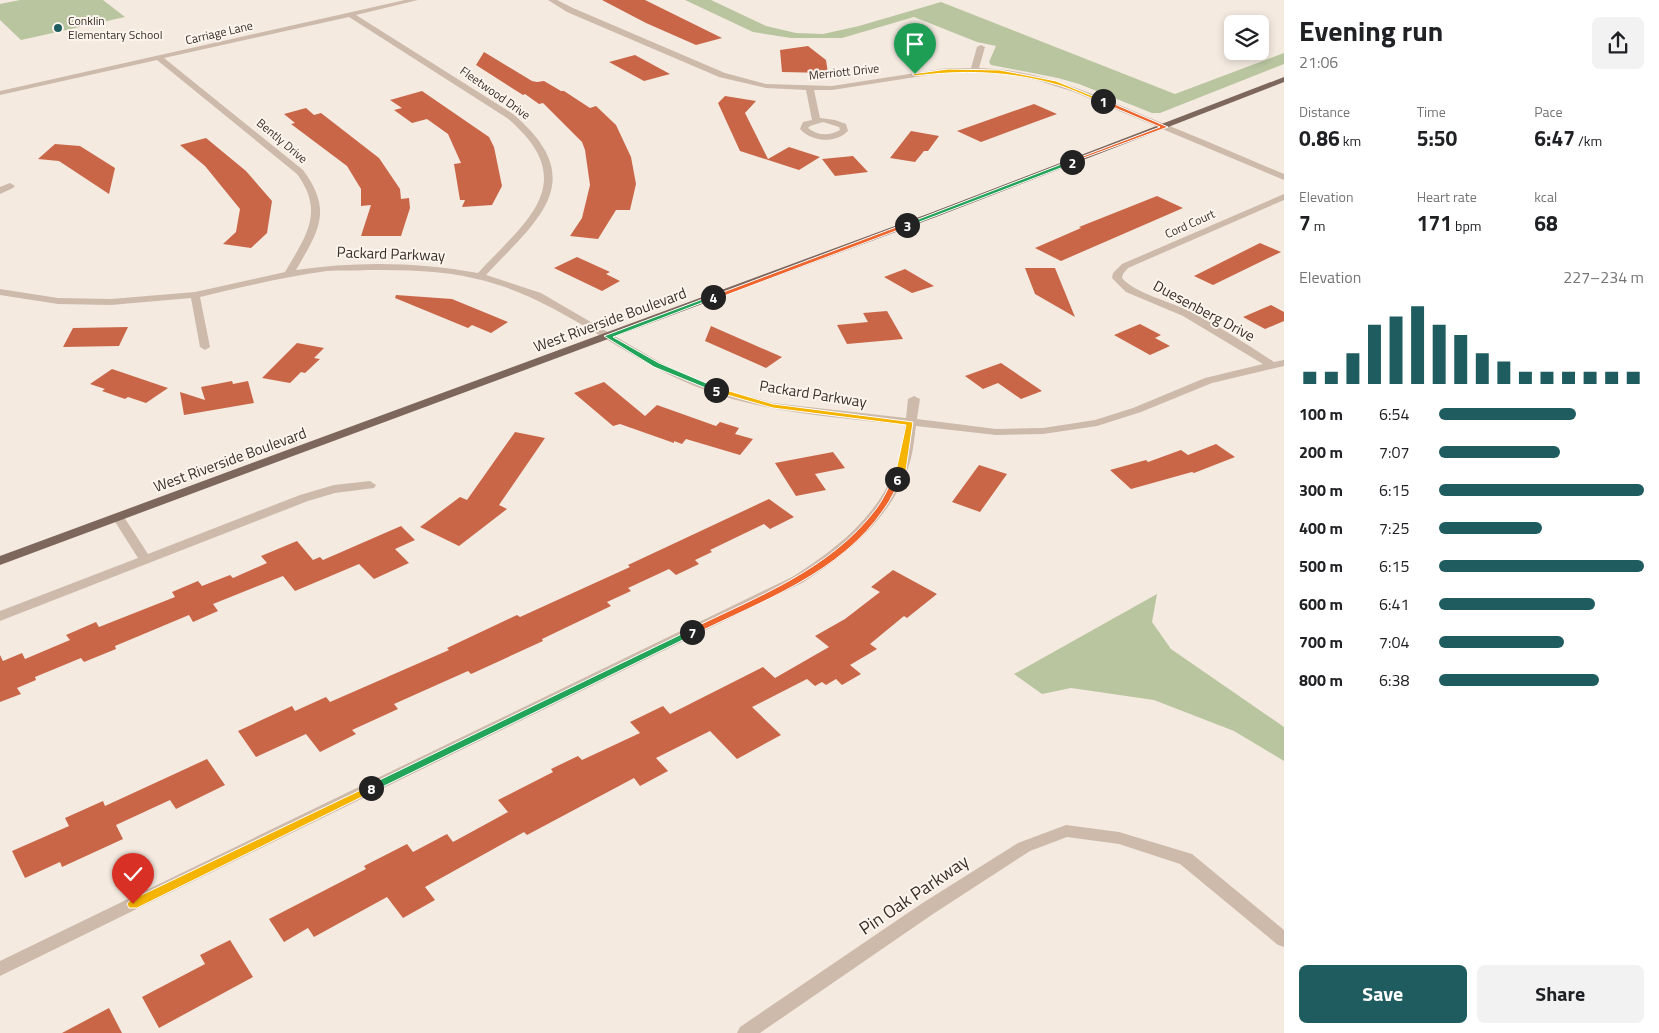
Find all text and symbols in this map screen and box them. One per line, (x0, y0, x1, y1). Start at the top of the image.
text: Evening run (1299, 9, 1443, 52)
place label: Conklin Elementary School (68, 11, 162, 44)
map controls (1224, 15, 1269, 60)
button: layers (1224, 15, 1269, 60)
street label: Carriage Lane (183, 16, 254, 49)
button: share (1592, 17, 1644, 69)
marker: Conklin Elementary School (52, 22, 64, 34)
pin (894, 23, 936, 74)
icon: arrive (901, 30, 929, 58)
text: 21:06 (1299, 50, 1338, 74)
street label: Merriott Drive (808, 58, 880, 85)
street label: Fleetwood Drive (456, 61, 534, 124)
pin: 1 (1090, 88, 1116, 114)
text: 1 (1100, 91, 1107, 112)
text: Distance (1299, 101, 1350, 122)
text: Time (1417, 101, 1446, 122)
text: Pace (1534, 101, 1563, 122)
street label: Bently Drive (253, 114, 312, 168)
text: 0.86 (1299, 122, 1340, 154)
text: 5:50 (1417, 122, 1457, 154)
text: 6:47 (1534, 122, 1575, 154)
text: km (1340, 130, 1361, 151)
text: /km (1575, 130, 1602, 151)
pin: 2 (1060, 150, 1084, 174)
text: 2 (1069, 152, 1076, 173)
text: Elevation (1299, 186, 1353, 207)
text: Heart rate (1417, 186, 1477, 207)
text: kcal (1534, 186, 1557, 207)
street label: Cord Court (1162, 204, 1219, 243)
text: 7 (1299, 207, 1311, 239)
text: 171 (1417, 207, 1452, 239)
text: 68 (1534, 207, 1558, 239)
pin: 3 (894, 212, 920, 238)
text: 3 (904, 215, 911, 236)
text: m (1311, 215, 1326, 236)
text: bpm (1452, 215, 1481, 236)
street label: Packard Parkway (336, 240, 446, 267)
text: Elevation (1299, 265, 1361, 289)
text: 227–234 m (1563, 265, 1644, 289)
street label: Duesenberg Drive (1149, 274, 1259, 347)
street label: West Riverside Boulevard (530, 281, 689, 358)
pin: 4 (700, 284, 726, 310)
text: 4 (710, 287, 717, 308)
street label: Packard Parkway (758, 374, 868, 413)
pin: 5 (704, 378, 728, 402)
text: 5 (713, 380, 720, 401)
text: 100 m (1299, 402, 1343, 426)
text: 6:54 (1379, 402, 1409, 426)
street label: West Riverside Boulevard (150, 421, 309, 498)
text: 200 m (1299, 440, 1343, 464)
text: 7:07 (1379, 440, 1409, 464)
pin: 6 (884, 466, 910, 492)
text: 6 (894, 469, 901, 490)
text: 300 m (1299, 478, 1343, 502)
text: 6:15 (1379, 478, 1409, 502)
text: 400 m (1299, 516, 1343, 540)
text: 7:25 (1379, 516, 1409, 540)
text: 500 m (1299, 554, 1343, 578)
text: 6:15 (1379, 554, 1409, 578)
text: 600 m (1299, 592, 1343, 616)
text: 6:41 (1379, 592, 1409, 616)
pin: 7 (680, 620, 704, 644)
text: 7 (689, 622, 696, 643)
text: 700 m (1299, 630, 1343, 654)
text: 7:04 (1379, 630, 1409, 654)
text: 800 m (1299, 668, 1343, 692)
text: 6:38 (1379, 668, 1409, 692)
pin: 8 (358, 776, 384, 800)
text: 8 (368, 778, 375, 799)
street label: Pin Oak Parkway (853, 848, 974, 941)
pin (112, 853, 154, 904)
icon: check (119, 860, 147, 888)
button: Save (1299, 965, 1467, 1023)
button: Share (1477, 965, 1644, 1023)

